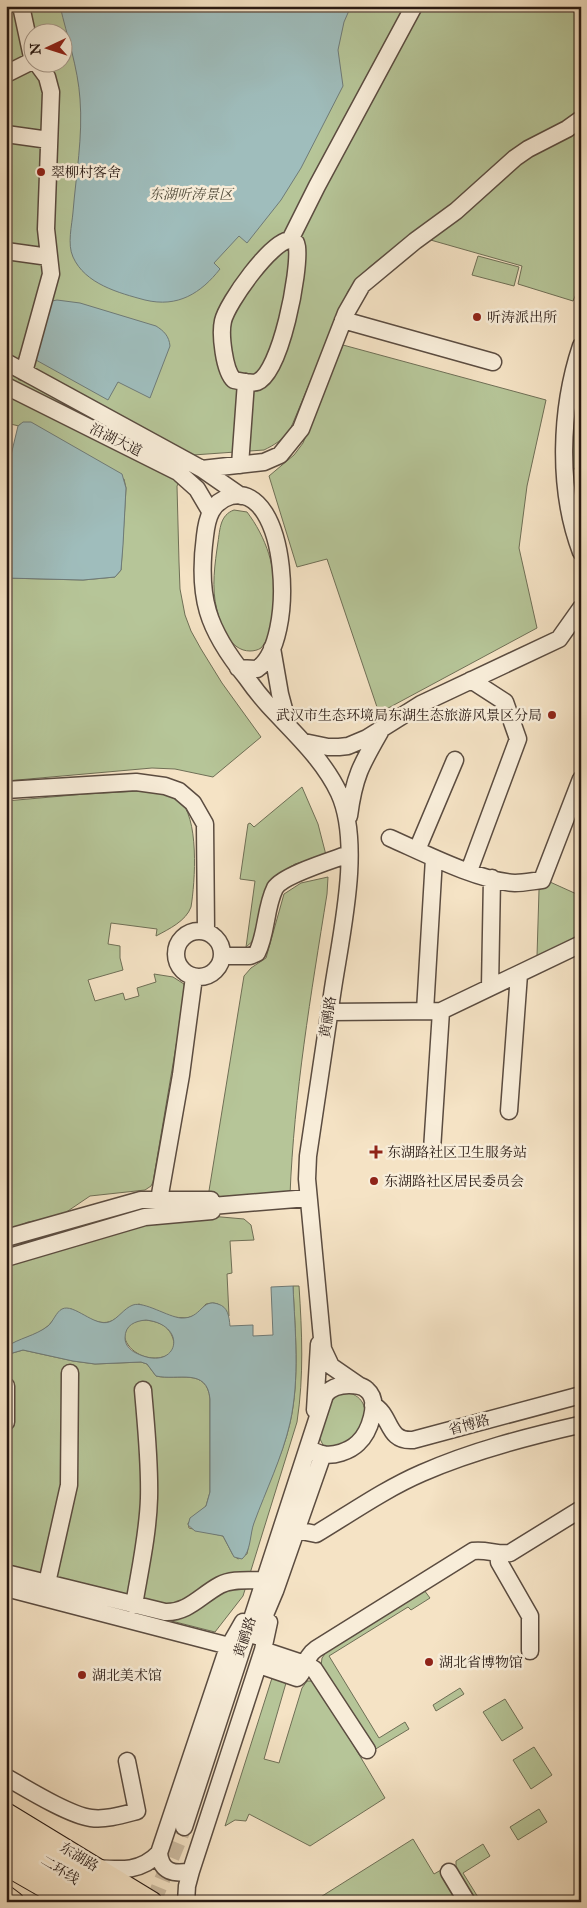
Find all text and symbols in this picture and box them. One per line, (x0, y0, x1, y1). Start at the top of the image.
north arrow (22, 22, 72, 72)
text: N (27, 42, 44, 55)
place label: 翠柳村客舍 (51, 164, 121, 181)
marker: 翠柳村客舍 (35, 166, 47, 178)
park label: 东湖听涛景区 (149, 186, 235, 203)
place label: 听涛派出所 (487, 309, 557, 326)
marker: 听涛派出所 (471, 311, 483, 323)
street label: 沿湖大道 (87, 420, 145, 460)
place label: 武汉市生态环境局东湖生态旅游风景区分局 (276, 707, 542, 724)
marker: 武汉市生态环境局东湖生态旅游风景区分局 (546, 709, 558, 721)
street label: 黄鹂路 (316, 995, 340, 1039)
place label: 东湖路社区卫生服务站 (387, 1144, 527, 1161)
marker: 东湖路社区卫生服务站 (369, 1145, 383, 1159)
place label: 东湖路社区居民委员会 (384, 1173, 524, 1190)
marker: 东湖路社区居民委员会 (368, 1175, 380, 1187)
street label: 省博路 (447, 1411, 491, 1439)
street label: 黄鹂路 (230, 1614, 260, 1660)
place label: 湖北省博物馆 (439, 1654, 523, 1671)
marker: 湖北省博物馆 (423, 1656, 435, 1668)
place label: 湖北美术馆 (92, 1667, 162, 1684)
marker: 湖北美术馆 (76, 1669, 88, 1681)
street label: 东湖路 (57, 1839, 101, 1875)
street label: 二环线 (38, 1852, 82, 1888)

